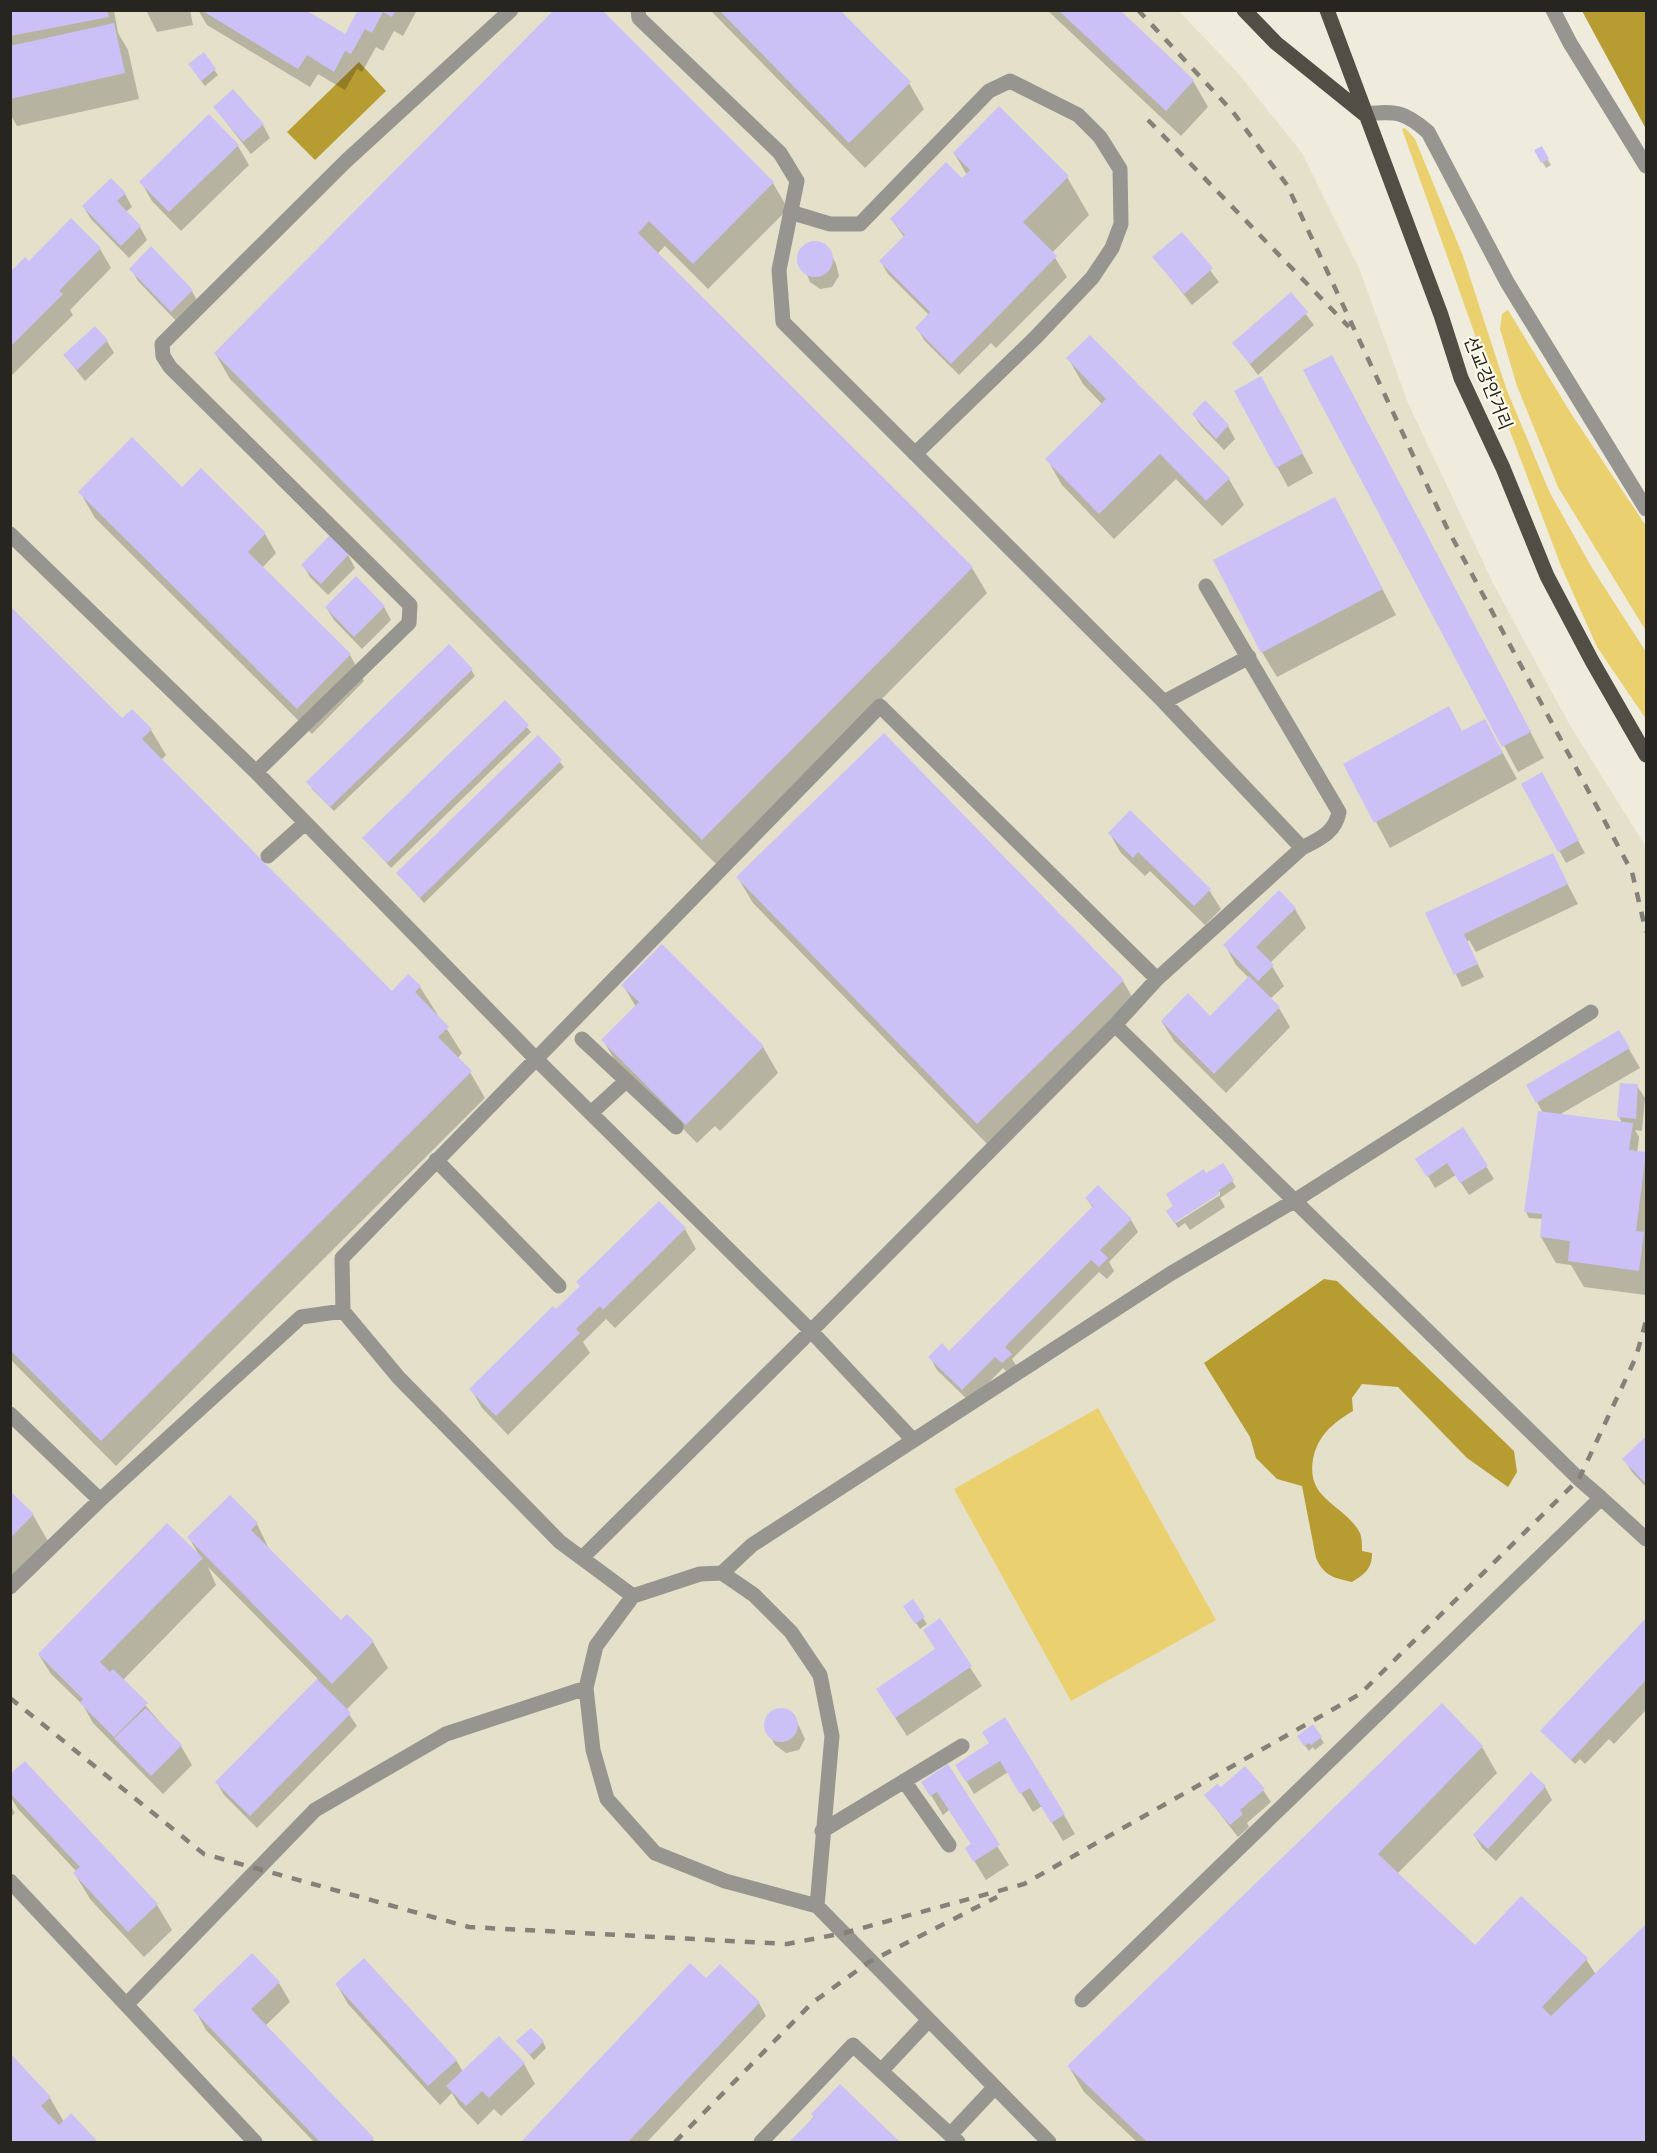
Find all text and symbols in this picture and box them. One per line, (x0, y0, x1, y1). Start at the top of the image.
street label: 선교강안거리 (1457, 333, 1516, 434)

